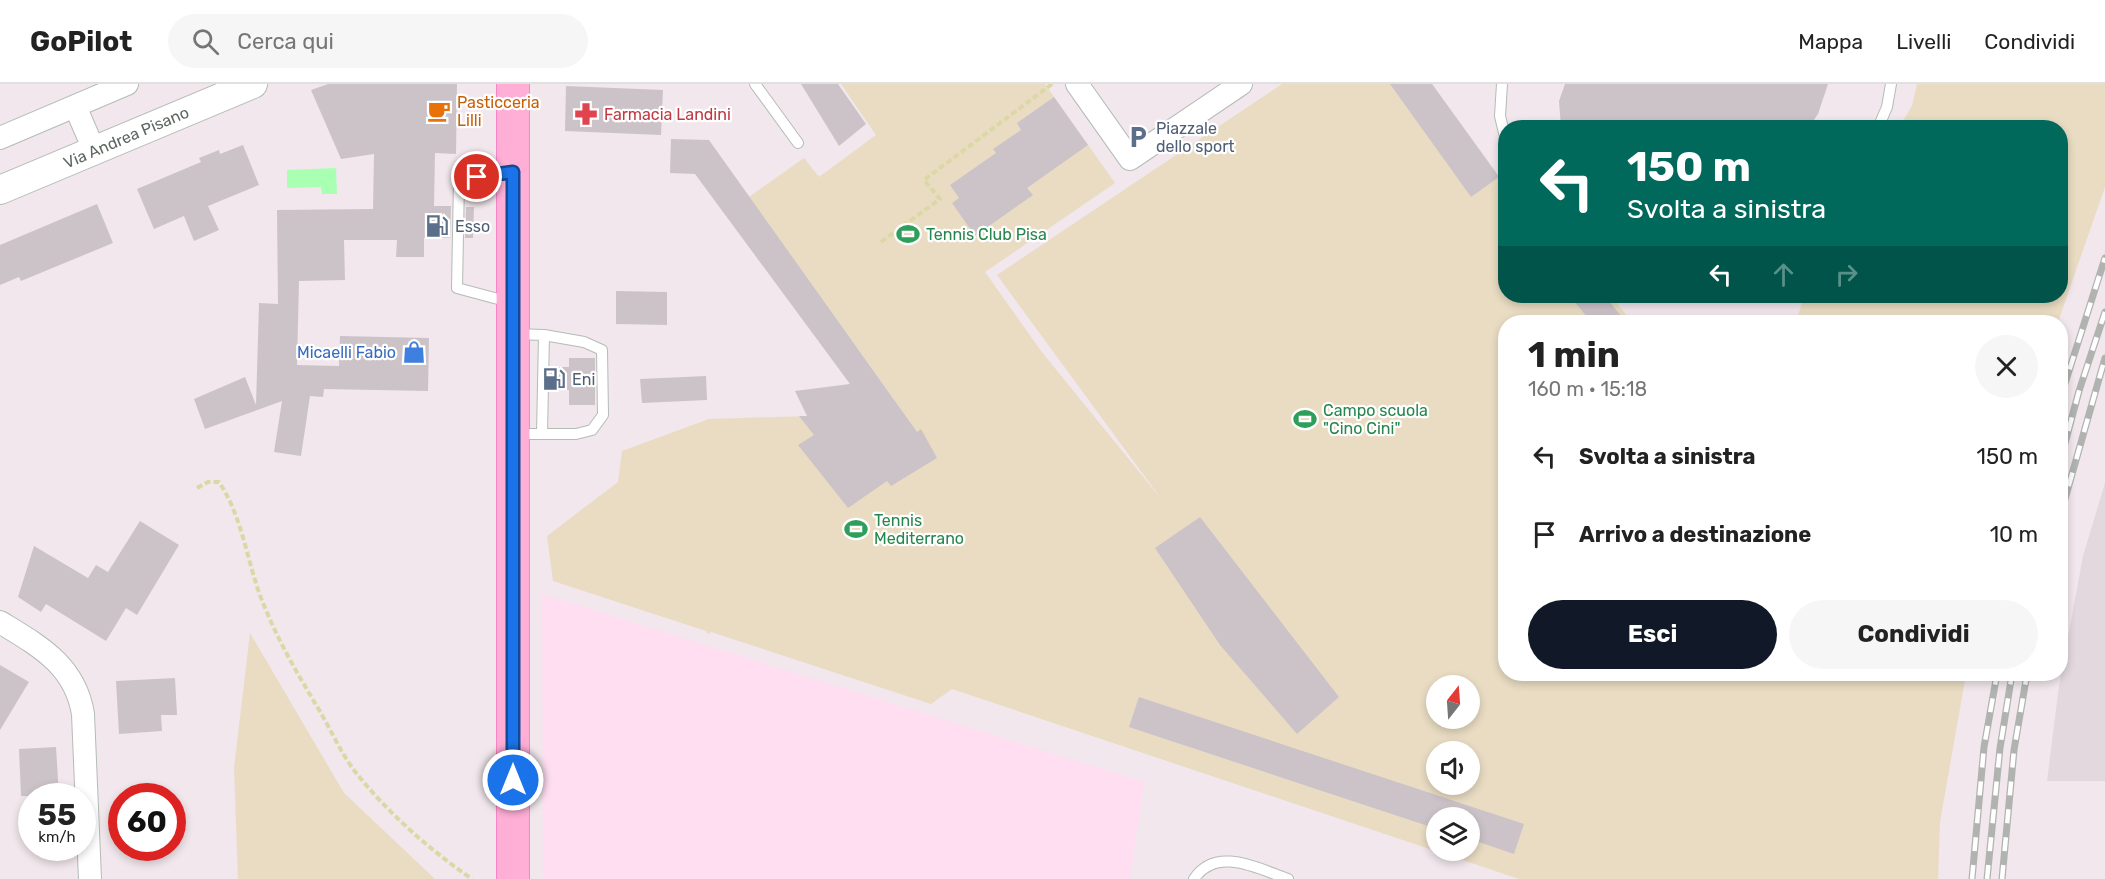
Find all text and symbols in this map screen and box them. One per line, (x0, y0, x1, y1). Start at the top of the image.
search box (168, 14, 588, 68)
text: GoPilot (30, 25, 132, 58)
icon: search (189, 25, 222, 58)
text: Cerca qui (237, 28, 334, 55)
text: Mappa (1798, 29, 1863, 54)
text: Livelli (1896, 29, 1951, 54)
text: Condividi (1984, 29, 2075, 54)
place label: Pasticceria Lilli (457, 93, 540, 130)
cafe icon: Pasticceria Lilli (426, 98, 452, 124)
pharmacy icon: Farmacia Landini (573, 101, 599, 127)
street label: Via Andrea Pisano (61, 102, 192, 172)
place label: Farmacia Landini (604, 105, 731, 124)
place label: Piazzale dello sport (1156, 119, 1235, 156)
parking icon: Piazzale dello sport (1125, 124, 1151, 150)
text: 150 m (1627, 142, 1751, 192)
icon: left (1528, 144, 1606, 222)
pin (451, 151, 502, 202)
icon: arrive (460, 160, 493, 193)
text: Svolta a sinistra (1627, 193, 1826, 225)
fuel station icon: Esso (424, 213, 450, 239)
place label: Esso (455, 217, 490, 236)
sports icon: Tennis Club Pisa (895, 221, 921, 247)
place label: Tennis Club Pisa (926, 225, 1047, 244)
icon: left (1704, 258, 1737, 291)
icon: ahead (1767, 258, 1800, 291)
icon: right (1830, 258, 1863, 291)
text: 1 min (1528, 333, 1620, 376)
button: close (1975, 335, 2038, 398)
shop icon: Micaelli Fabio (401, 339, 427, 365)
place label: Micaelli Fabio (297, 343, 396, 362)
fuel station icon: Eni (541, 366, 567, 392)
place label: Eni (572, 370, 595, 389)
text: 160 m · 15:18 (1528, 377, 1647, 401)
place label: Campo scuola "Cino Cini" (1323, 401, 1428, 438)
sports icon: Campo scuola "Cino Cini" (1292, 406, 1318, 432)
icon: left (1528, 440, 1561, 473)
text: Svolta a sinistra (1579, 443, 1756, 470)
text: 150 m (1977, 443, 2038, 470)
place label: Tennis Mediterrano (874, 511, 964, 548)
sports icon: Tennis Mediterrano (843, 516, 869, 542)
icon: arrive (1528, 518, 1561, 551)
text: Arrivo a destinazione (1579, 521, 1811, 548)
text: 10 m (1990, 521, 2038, 548)
button: Esci (1528, 600, 1777, 669)
button: Condividi (1789, 600, 2038, 669)
north arrow (1426, 675, 1480, 729)
map controls (1426, 675, 1480, 861)
button: sound (1426, 741, 1480, 795)
position arrow (481, 748, 545, 812)
speed limit sign: 60 (108, 783, 186, 861)
text: 55 (38, 797, 76, 833)
button: layers (1426, 807, 1480, 861)
text: km/h (38, 828, 76, 846)

